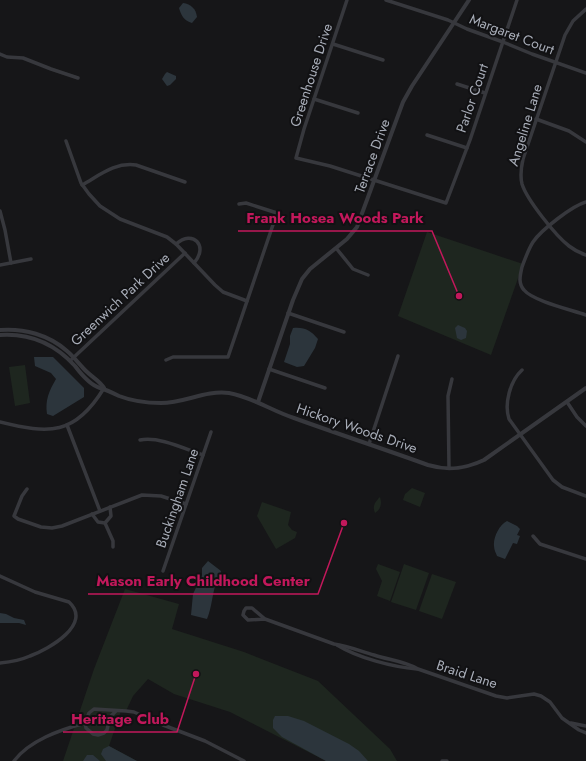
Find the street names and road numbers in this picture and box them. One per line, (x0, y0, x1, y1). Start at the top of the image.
street label: Margaret Court (467, 9, 558, 60)
street label: Greenhouse Drive (285, 21, 337, 129)
street label: Parlor Court (451, 60, 493, 135)
street label: Angeline Lane (503, 81, 547, 169)
street label: Terrace Drive (349, 116, 395, 196)
street label: Greenwich Park Drive (66, 248, 174, 350)
street label: Hickory Woods Drive (294, 398, 420, 458)
street label: Buckingham Lane (151, 446, 203, 550)
street label: Braid Lane (434, 655, 500, 693)

